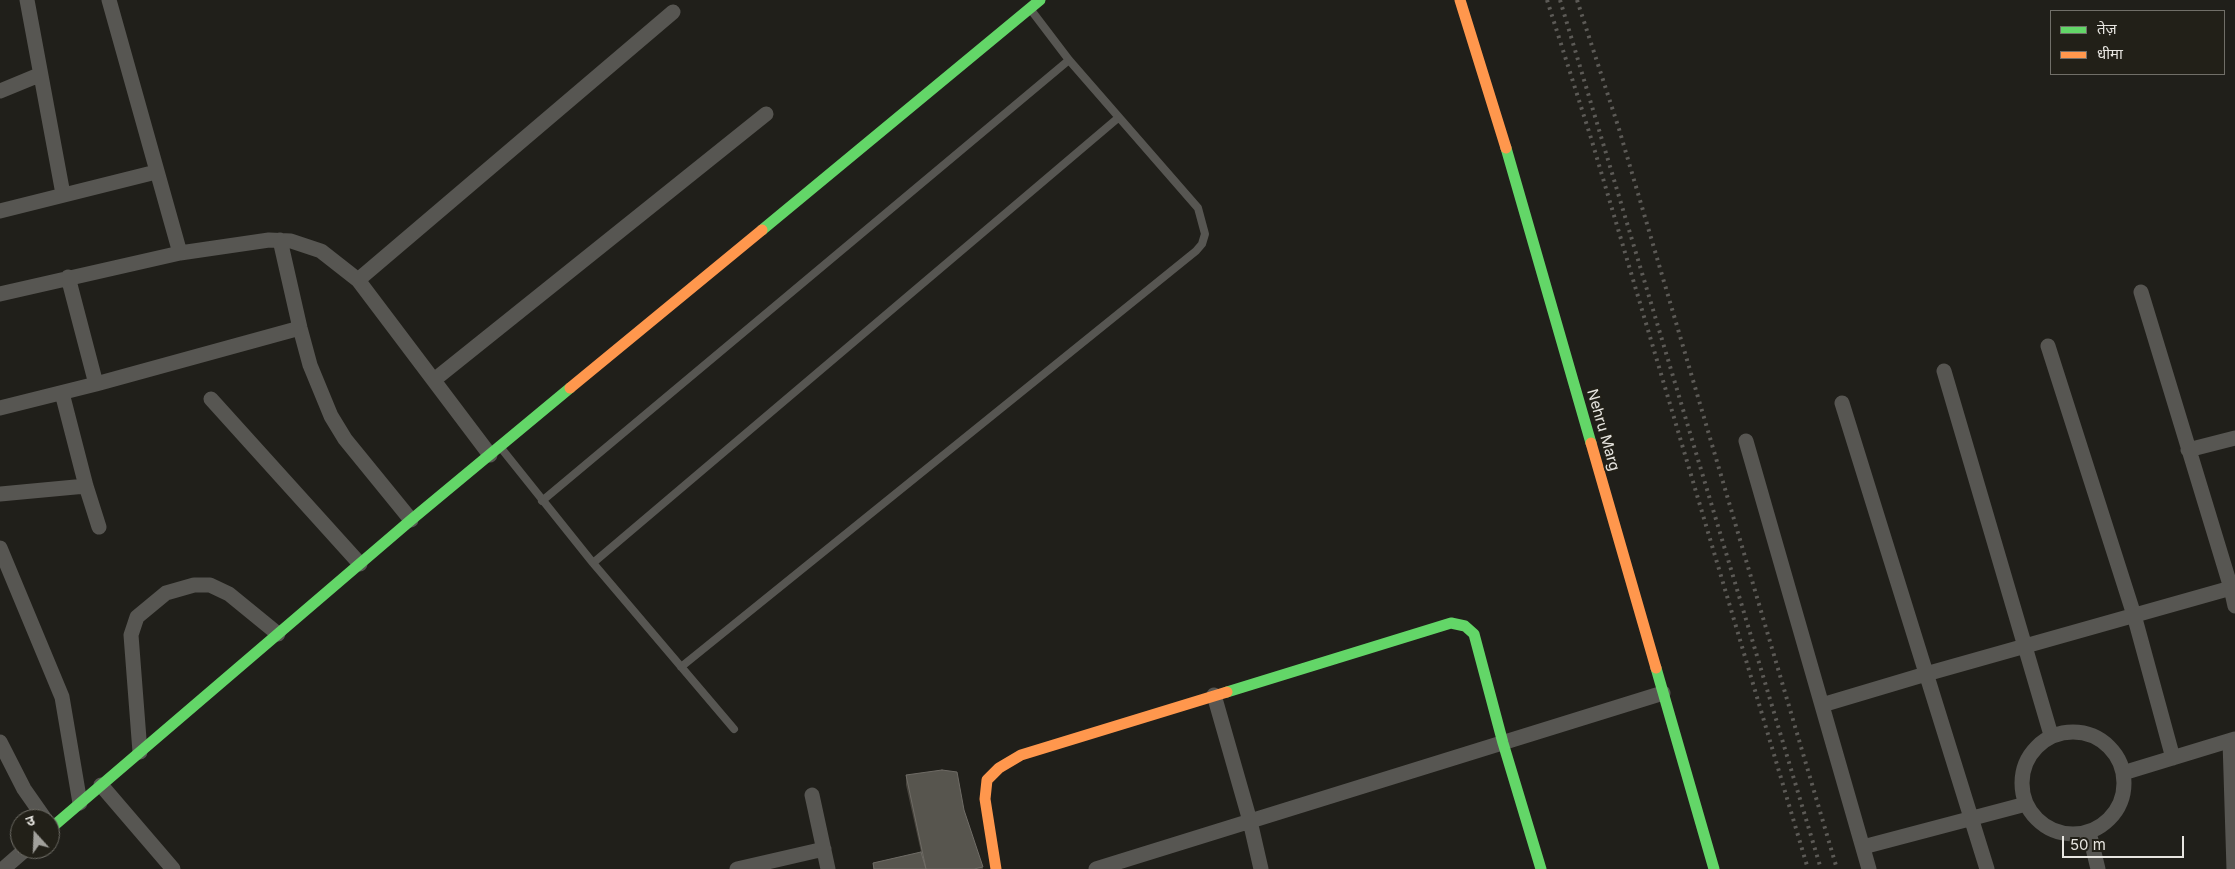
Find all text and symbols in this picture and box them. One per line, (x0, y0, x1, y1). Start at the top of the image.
legend (2050, 10, 2225, 75)
text: तेज़ (2097, 19, 2117, 38)
text: धीमा (2097, 44, 2123, 63)
street label: Nehru Marg (1583, 387, 1623, 473)
north arrow (10, 809, 60, 859)
text: उ (23, 811, 37, 830)
scale bar (2065, 826, 2188, 858)
text: 50 m (2070, 835, 2106, 854)

